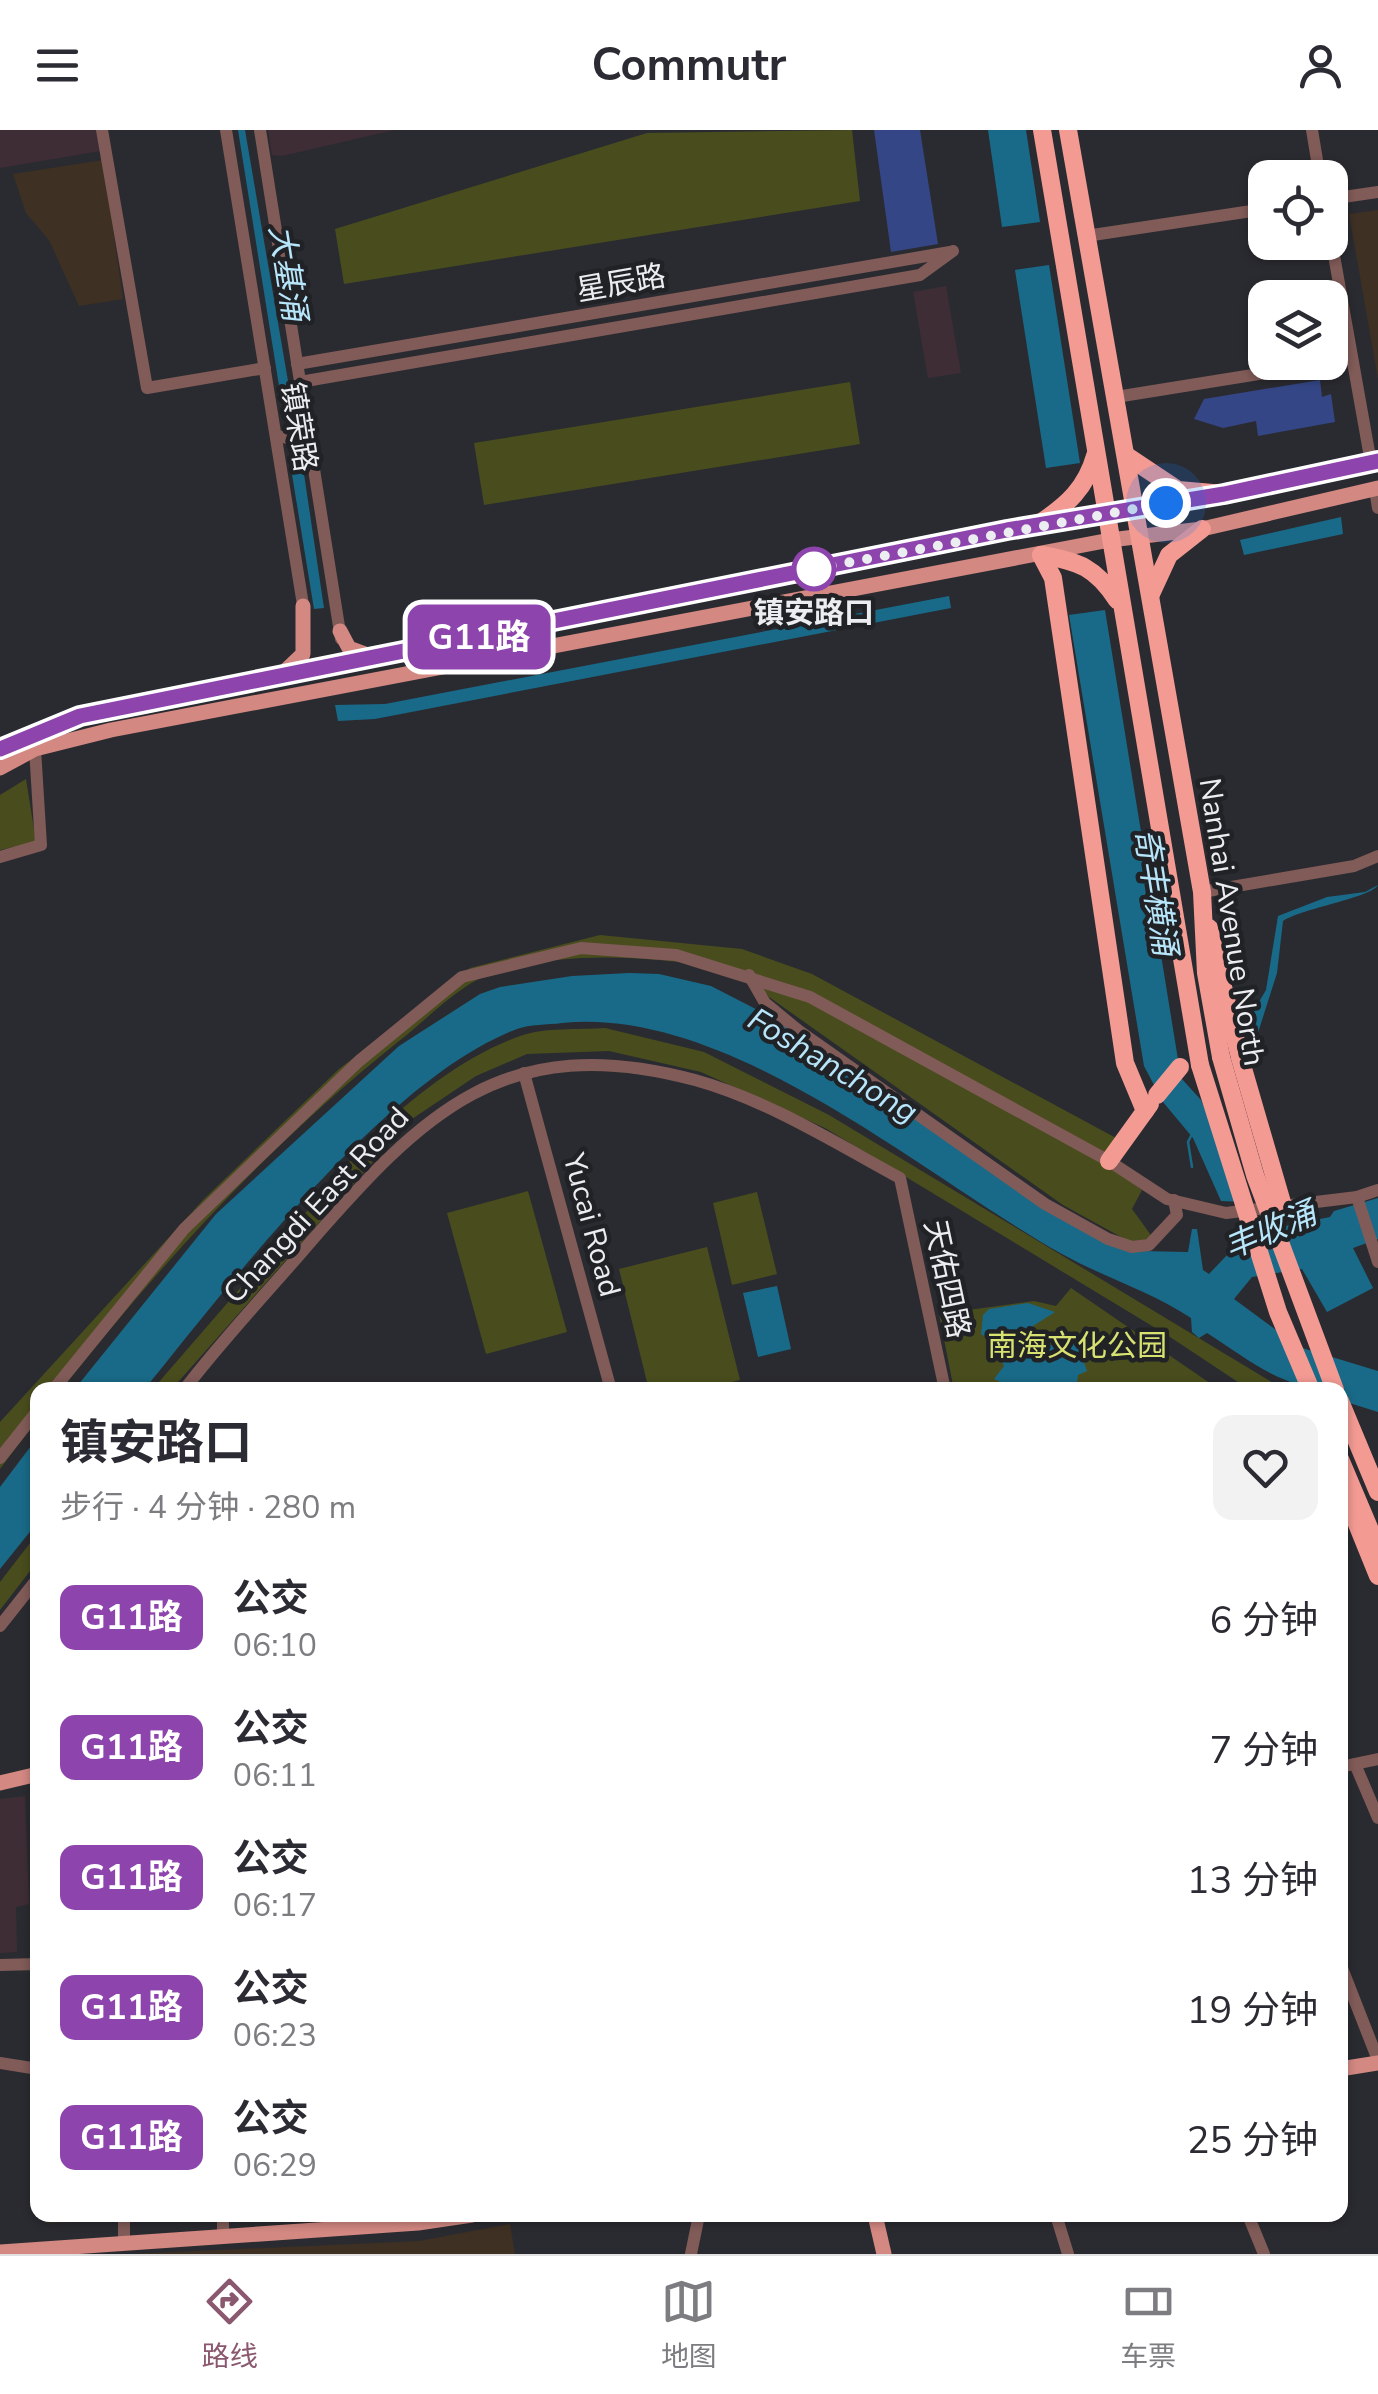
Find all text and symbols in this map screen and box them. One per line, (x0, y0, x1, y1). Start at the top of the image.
text: Commutr (592, 35, 786, 96)
icon: menu (30, 38, 85, 93)
icon: person (1293, 38, 1348, 93)
map controls (1248, 160, 1348, 380)
button: locate (1248, 160, 1348, 260)
water label: 大基涌 (259, 222, 317, 327)
street label: 星辰路 (573, 255, 669, 311)
button: layers (1248, 280, 1348, 380)
street label: 镇荣路 (271, 379, 326, 475)
your location (1141, 478, 1191, 528)
marker: 镇安路口 (793, 548, 835, 590)
place label: 镇安路口 (754, 593, 874, 634)
line badge: G11路 (409, 604, 549, 670)
text: G11路 (428, 614, 530, 661)
street label: Nanhai Avenue North (1189, 775, 1274, 1069)
water label: 奇丰横涌 (1124, 825, 1187, 962)
water label: Foshanchong (740, 998, 926, 1133)
street label: Changdi East Road (214, 1098, 418, 1313)
street label: Yucai Road (552, 1148, 630, 1301)
water label: 丰收涌 (1218, 1191, 1326, 1269)
street label: 天佑四路 (914, 1216, 979, 1342)
park label: 南海文化公园 (987, 1326, 1167, 1367)
text: 镇安路口 (60, 1410, 252, 1476)
button: heart (1213, 1415, 1318, 1520)
text: 步行 · 4 分钟 · 280 m (60, 1486, 356, 1529)
text: 公交 (233, 1573, 309, 1624)
text: G11路 (80, 1594, 183, 1641)
text: 6 分钟 (1209, 1595, 1318, 1646)
text: 06:10 (233, 1624, 317, 1667)
text: 公交 (233, 1703, 309, 1754)
text: G11路 (80, 1724, 183, 1771)
text: 7 分钟 (1209, 1725, 1318, 1776)
text: 06:11 (233, 1754, 317, 1797)
text: 公交 (233, 1833, 309, 1884)
text: G11路 (80, 1854, 183, 1901)
text: 13 分钟 (1187, 1855, 1318, 1906)
text: 06:17 (233, 1884, 317, 1927)
text: 公交 (233, 1963, 309, 2014)
text: G11路 (80, 1984, 183, 2031)
text: 19 分钟 (1187, 1985, 1318, 2036)
text: 06:23 (233, 2014, 317, 2057)
text: 公交 (233, 2093, 309, 2144)
text: G11路 (80, 2114, 183, 2161)
text: 25 分钟 (1187, 2115, 1318, 2166)
text: 06:29 (233, 2144, 317, 2187)
tab: 路线 (202, 2274, 258, 2376)
tab: 地图 (661, 2274, 717, 2376)
tab: 车票 (1120, 2274, 1176, 2376)

